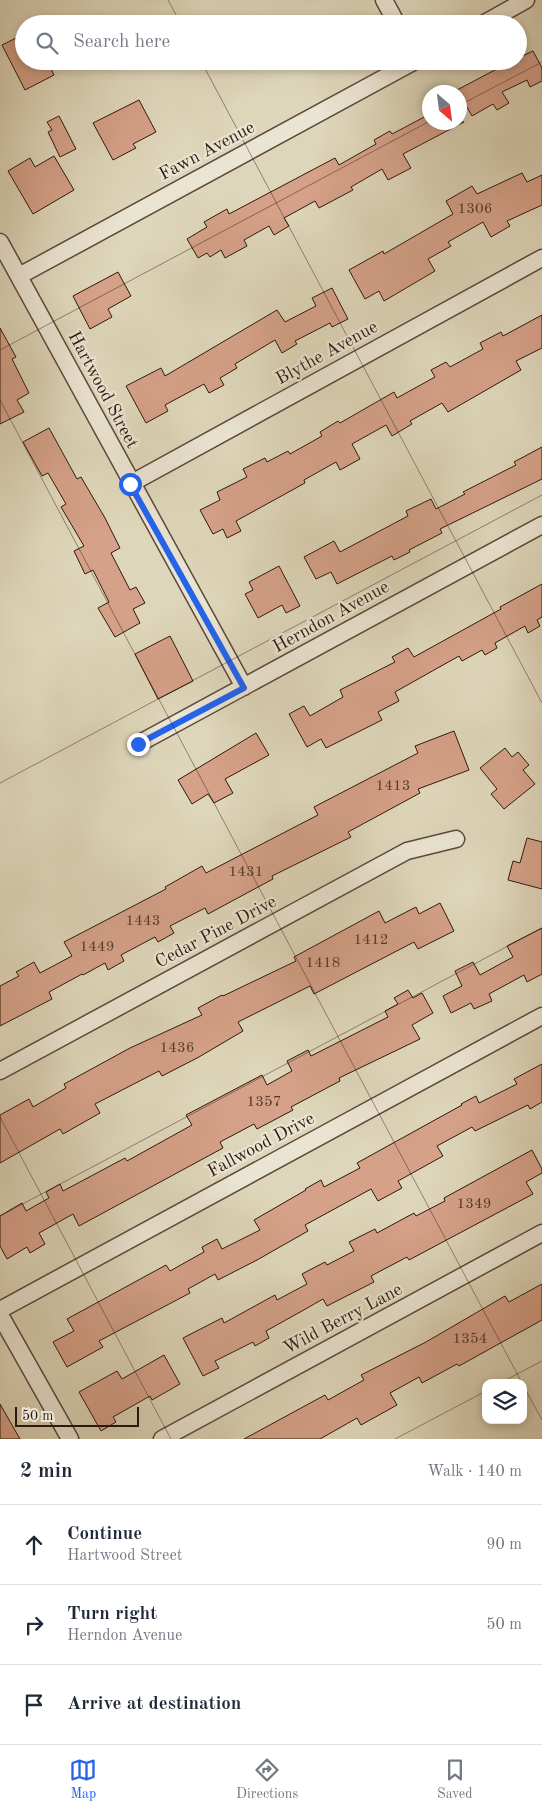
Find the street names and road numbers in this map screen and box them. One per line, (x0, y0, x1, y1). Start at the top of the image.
street label: Fawn Avenue (156, 118, 258, 184)
street label: Blythe Avenue (273, 318, 381, 388)
street label: Hartwood Street (65, 328, 141, 452)
street label: Herndon Avenue (270, 578, 392, 656)
street label: Cedar Pine Drive (152, 892, 280, 972)
street label: Fallwood Drive (205, 1109, 317, 1181)
street label: Wild Berry Lane (281, 1280, 405, 1358)

